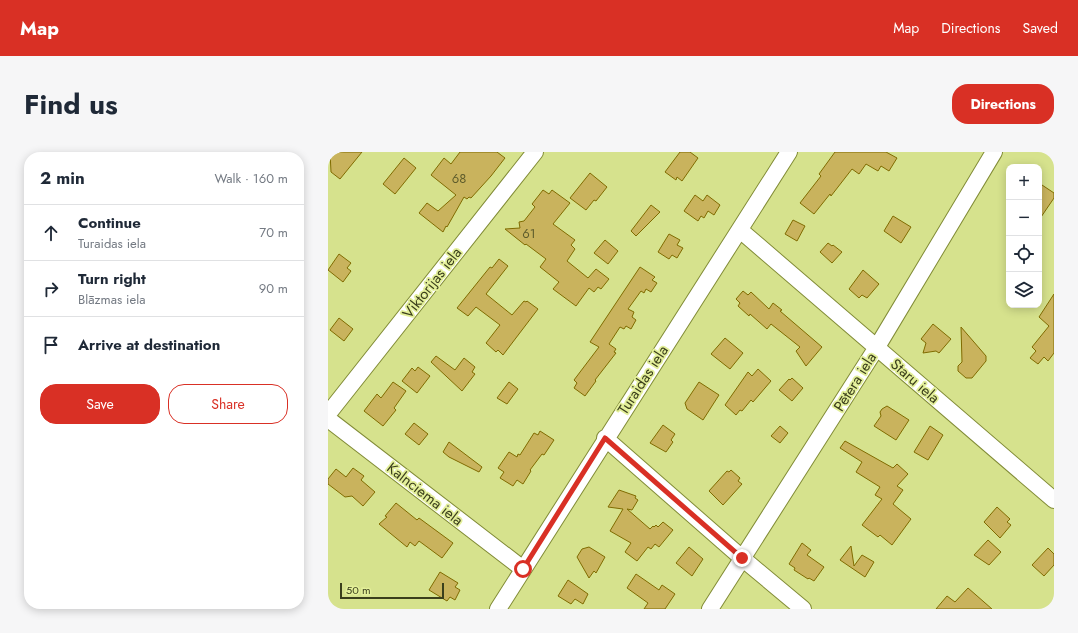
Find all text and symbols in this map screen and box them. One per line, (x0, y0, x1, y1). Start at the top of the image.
text: Map (20, 15, 59, 42)
text: Map (893, 18, 919, 38)
text: Directions (941, 18, 1001, 38)
text: Saved (1023, 18, 1058, 38)
text: Find us (24, 84, 118, 125)
button: Directions (952, 84, 1054, 124)
map controls (1006, 164, 1042, 308)
button: + (1006, 164, 1042, 200)
text: 2 min (40, 166, 85, 190)
text: Walk · 160 m (215, 169, 288, 188)
house number: 68 (452, 169, 466, 188)
button: − (1006, 200, 1042, 236)
text: Continue (78, 212, 141, 234)
icon: ahead (40, 222, 62, 244)
text: 70 m (259, 223, 288, 242)
house number: 61 (522, 224, 536, 243)
text: Turaidas iela (78, 234, 146, 253)
button: locate (1006, 236, 1042, 272)
street label: Viktorijas iela (397, 243, 467, 323)
text: Turn right (78, 268, 146, 290)
button: layers (1006, 272, 1042, 308)
icon: right (40, 278, 62, 300)
text: 90 m (259, 279, 288, 298)
text: Blāzmas iela (78, 290, 145, 309)
icon: arrive (40, 334, 62, 356)
text: Arrive at destination (78, 334, 220, 356)
street label: Turaidas iela (612, 341, 674, 419)
street label: Pētera iela (828, 348, 882, 416)
street label: Staru iela (886, 353, 944, 409)
button: Save (40, 384, 160, 424)
button: Share (168, 384, 288, 424)
street label: Kalnciema iela (382, 457, 468, 531)
route end (733, 549, 751, 567)
route start (514, 560, 532, 578)
scale bar (340, 581, 444, 600)
text: 50 m (346, 582, 371, 598)

